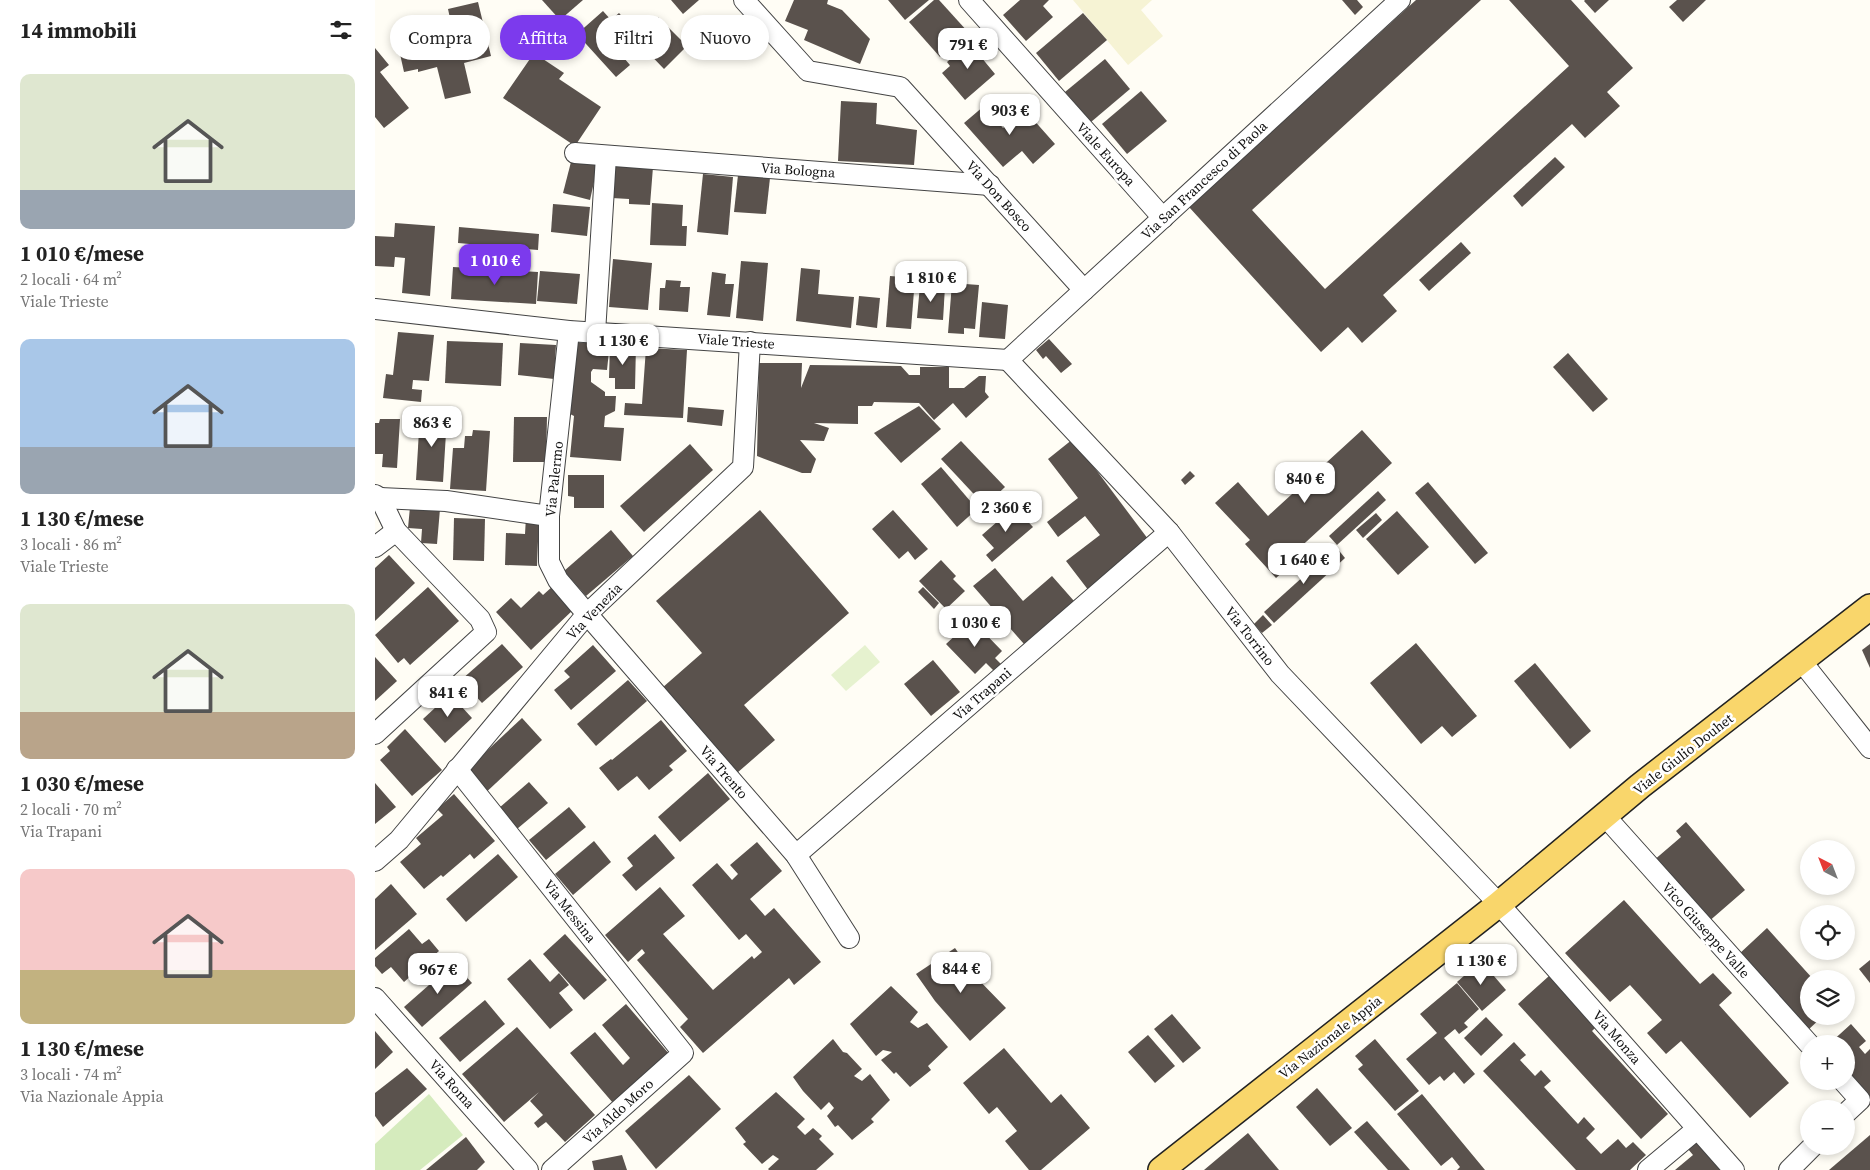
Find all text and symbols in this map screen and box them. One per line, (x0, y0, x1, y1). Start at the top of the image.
chip: Compra (390, 15, 490, 60)
chip: Affitta (500, 15, 586, 60)
chip: Filtri (596, 15, 671, 60)
chip: Nuovo (681, 15, 769, 60)
text: 14 immobili (20, 16, 137, 45)
icon: filters (327, 16, 355, 44)
pin: 791 € (933, 28, 1003, 70)
text: 791 € (949, 33, 987, 55)
pin: 903 € (975, 94, 1045, 136)
text: 903 € (991, 99, 1029, 121)
icon: home (143, 106, 233, 196)
street label: Via San Francesco di Paola (1136, 116, 1272, 244)
street label: Viale Europa (1072, 118, 1141, 191)
street label: Via Don Bosco (961, 156, 1037, 236)
street label: Via Bologna (760, 157, 837, 183)
text: 1 010 €/mese (20, 239, 144, 268)
pin: 1 010 € (449, 244, 541, 286)
text: 1 010 € (470, 249, 520, 271)
pin: 1 810 € (885, 260, 977, 303)
text: 1 810 € (906, 266, 956, 288)
text: 2 locali · 64 m² (20, 268, 122, 290)
text: Viale Trieste (20, 290, 109, 312)
pin: 1 130 € (577, 324, 669, 366)
street label: Viale Trieste (697, 328, 775, 354)
text: 1 130 € (598, 329, 648, 351)
icon: home (143, 371, 233, 461)
pin: 863 € (397, 406, 467, 448)
text: 863 € (413, 411, 451, 433)
street label: Via Palermo (540, 440, 568, 518)
pin: 840 € (1270, 462, 1340, 504)
text: 840 € (1286, 467, 1324, 489)
pin: 2 360 € (960, 490, 1052, 533)
text: 2 360 € (981, 496, 1031, 518)
text: 1 130 €/mese (20, 504, 144, 533)
text: 3 locali · 86 m² (20, 533, 122, 555)
pin: 1 640 € (1258, 542, 1350, 585)
text: 1 640 € (1279, 548, 1329, 570)
text: Viale Trieste (20, 555, 109, 577)
street label: Via Venezia (562, 578, 627, 644)
street label: Via Torrino (1220, 602, 1280, 670)
pin: 1 030 € (929, 606, 1021, 648)
text: 1 030 € (950, 611, 1000, 633)
icon: home (143, 636, 233, 726)
street label: Via Trapani (948, 663, 1016, 725)
pin: 841 € (413, 676, 483, 718)
text: 841 € (429, 681, 467, 703)
street label: Viale Giulio Douhet (1629, 708, 1738, 799)
street label: Via Trento (695, 741, 753, 803)
text: 1 030 €/mese (20, 769, 144, 798)
text: 2 locali · 70 m² (20, 798, 122, 820)
text: Via Trapani (20, 820, 102, 842)
north arrow (1800, 840, 1855, 895)
map controls (1800, 840, 1855, 1155)
street label: Via Messina (539, 875, 602, 947)
street label: Vico Giuseppe Valle (1657, 878, 1755, 982)
icon: home (143, 901, 233, 991)
button: locate (1800, 905, 1855, 960)
pin: 1 130 € (1435, 944, 1527, 986)
text: 1 130 € (1456, 949, 1506, 971)
pin: 967 € (403, 952, 473, 995)
pin: 844 € (926, 952, 996, 994)
text: 844 € (942, 957, 980, 979)
text: 967 € (419, 958, 457, 980)
button: layers (1800, 970, 1855, 1025)
street label: Via Nazionale Appia (1274, 990, 1386, 1084)
street label: Via Monza (1588, 1006, 1647, 1069)
text: 1 130 €/mese (20, 1034, 144, 1063)
button: + (1800, 1035, 1855, 1090)
street label: Via Roma (424, 1055, 480, 1114)
text: 3 locali · 74 m² (20, 1063, 122, 1085)
street label: Via Aldo Moro (578, 1073, 658, 1148)
text: Via Nazionale Appia (20, 1085, 164, 1107)
button: − (1800, 1100, 1855, 1155)

